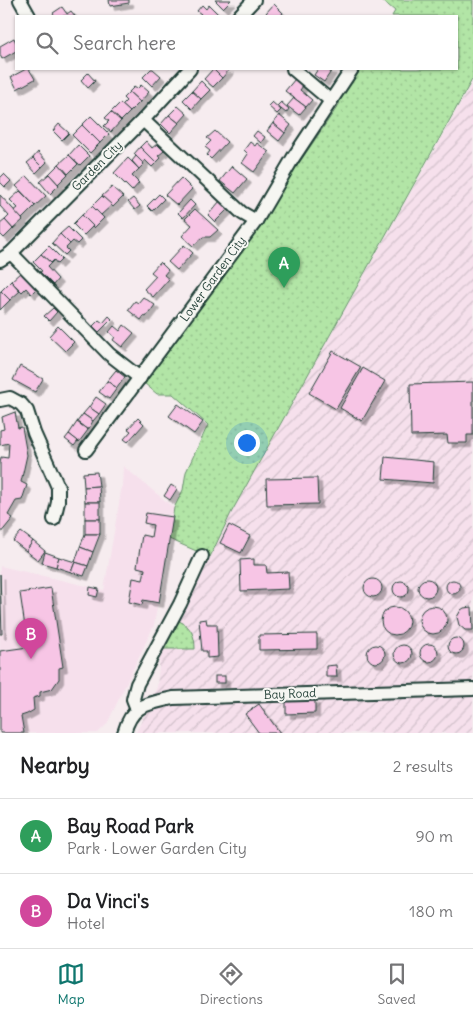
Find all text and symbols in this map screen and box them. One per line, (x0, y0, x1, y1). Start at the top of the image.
search box (15, 15, 458, 70)
icon: search (33, 29, 61, 57)
text: Search here (73, 31, 176, 55)
street label: Garden City (68, 137, 125, 194)
street label: Lower Garden City (177, 233, 249, 324)
pin: A (268, 247, 300, 288)
your location (234, 430, 260, 456)
pin: B (15, 618, 47, 659)
street label: Bay Road (264, 685, 316, 702)
text: Nearby (20, 752, 90, 779)
text: 2 results (393, 756, 453, 776)
text: Bay Road Park (67, 814, 194, 838)
text: A (31, 826, 41, 846)
text: 90 m (415, 826, 453, 846)
text: Park · Lower Garden City (67, 838, 247, 858)
text: Da Vinci's (67, 889, 149, 913)
text: B (31, 901, 41, 921)
text: 180 m (409, 901, 453, 921)
text: Hotel (67, 913, 105, 933)
tab: Map (57, 960, 85, 1008)
tab: Directions (200, 960, 263, 1008)
tab: Saved (377, 960, 416, 1008)

